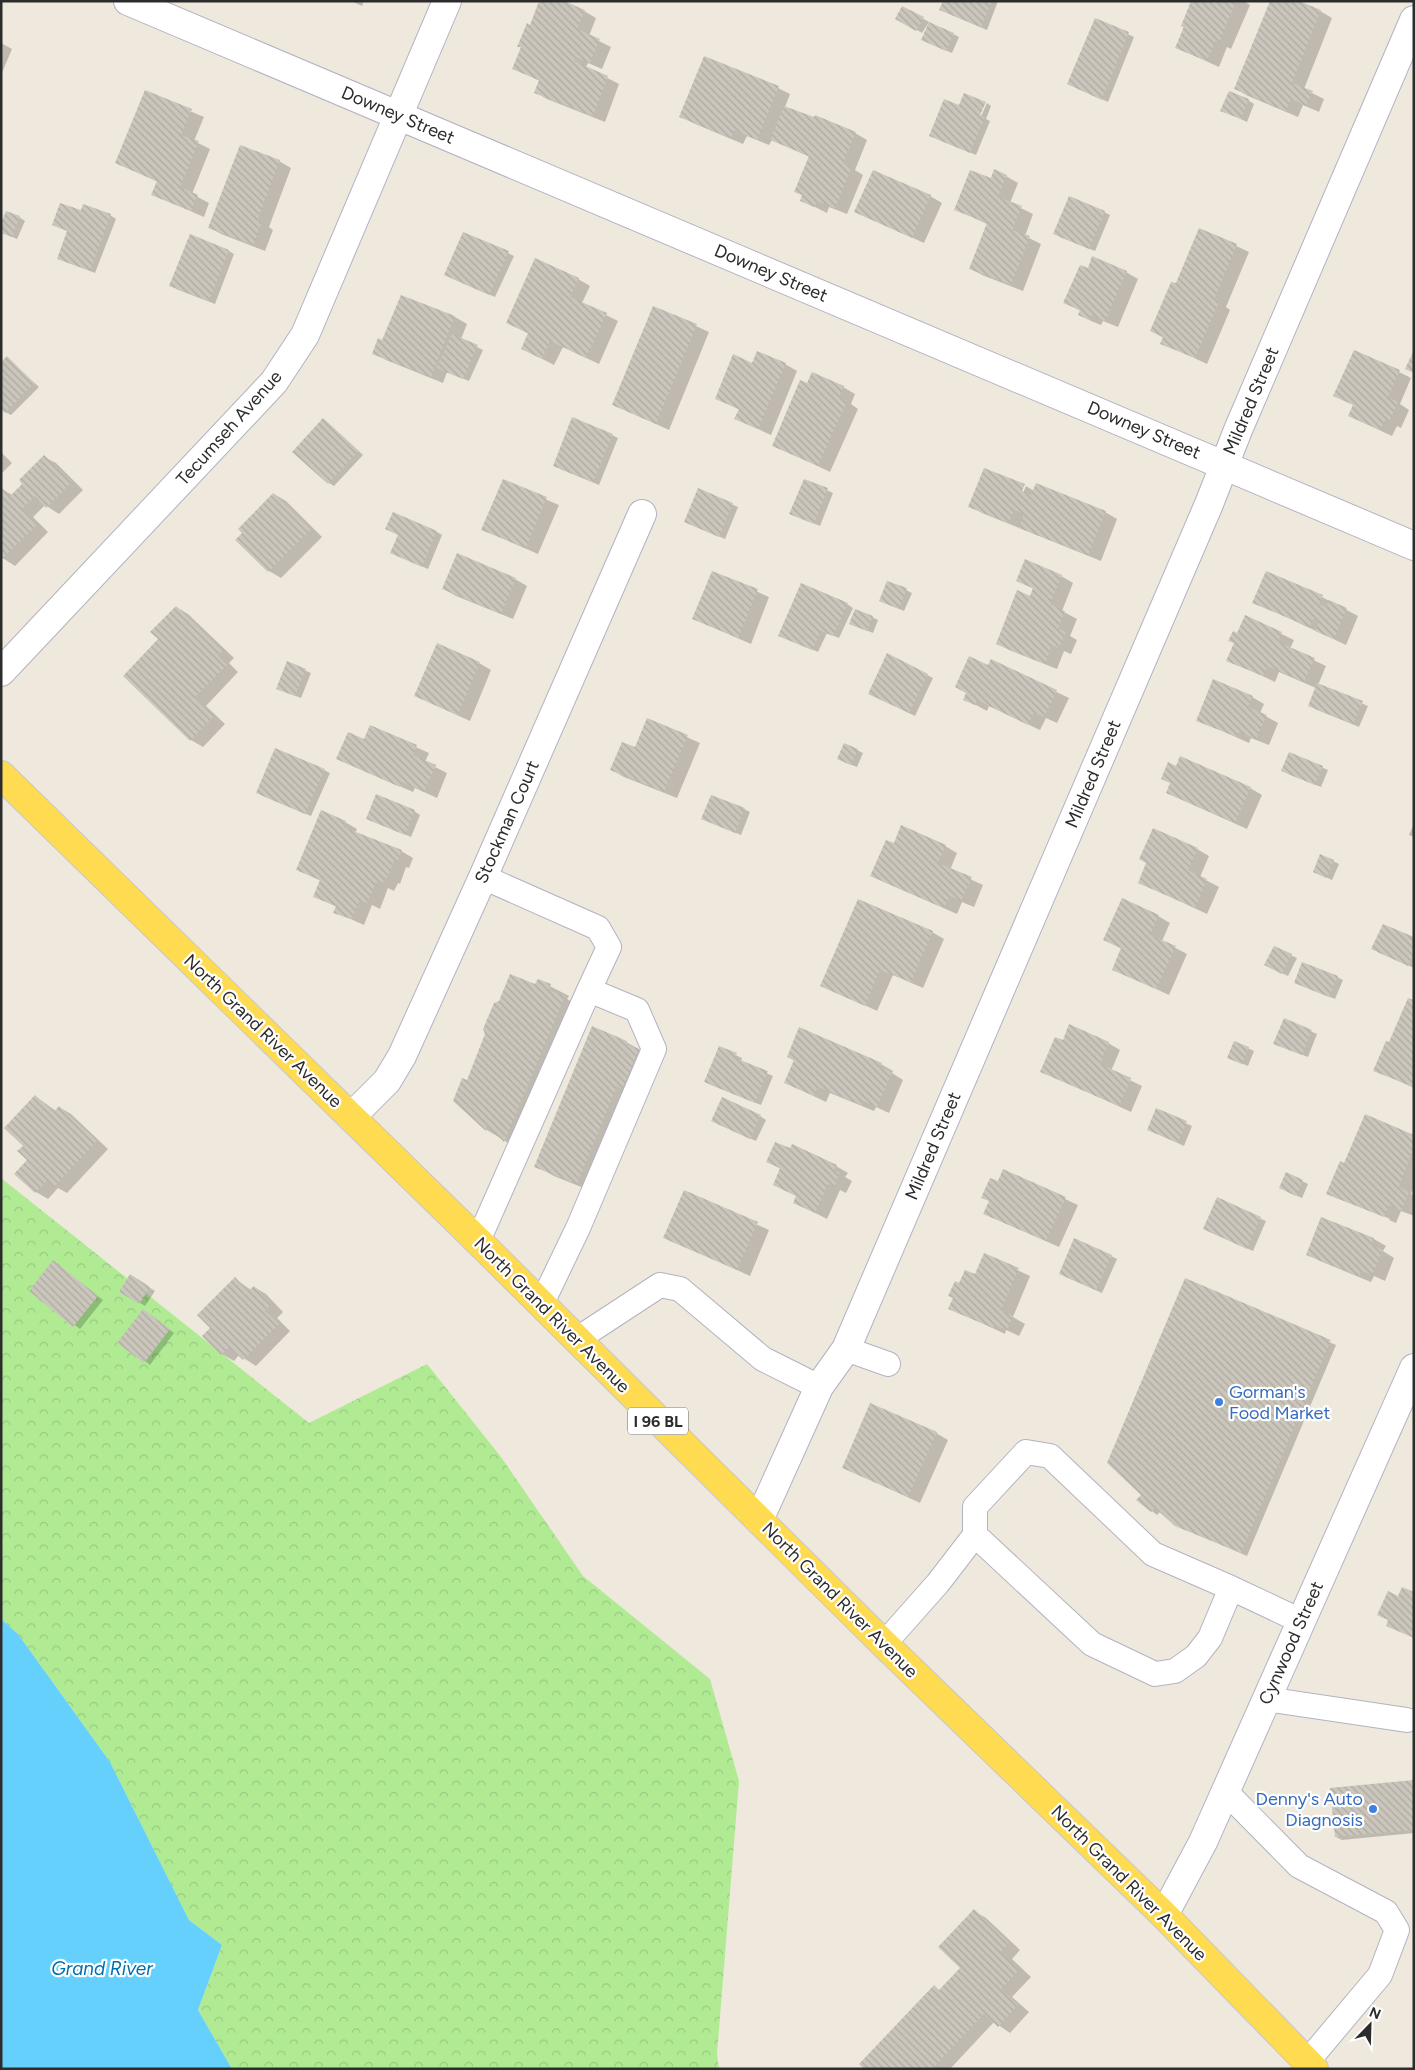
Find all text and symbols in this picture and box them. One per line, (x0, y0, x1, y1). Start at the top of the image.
street label: Downey Street (338, 81, 458, 149)
street label: Downey Street (711, 239, 831, 307)
street label: Mildred Street (1218, 343, 1284, 458)
street label: Tecumseh Avenue (172, 366, 287, 490)
street label: Downey Street (1084, 396, 1204, 464)
street label: Mildred Street (1060, 716, 1126, 831)
street label: Stockman Court (470, 757, 544, 887)
street label: North Grand River Avenue (179, 950, 347, 1113)
street label: Mildred Street (900, 1088, 966, 1203)
street label: North Grand River Avenue (469, 1232, 635, 1398)
place label: Gorman's Food Market (1229, 1381, 1330, 1424)
marker: Gorman's Food Market (1213, 1396, 1225, 1408)
road number: I 96 BL (628, 1408, 688, 1434)
street label: North Grand River Avenue (757, 1517, 923, 1683)
street label: Cynwood Street (1254, 1578, 1328, 1708)
place label: Denny's Auto Diagnosis (1256, 1788, 1363, 1831)
street label: North Grand River Avenue (1046, 1800, 1212, 1966)
marker: Denny's Auto Diagnosis (1367, 1803, 1379, 1815)
water label: Grand River (51, 1957, 153, 1980)
north arrow (1345, 2000, 1395, 2050)
text: N (1367, 2004, 1383, 2023)

